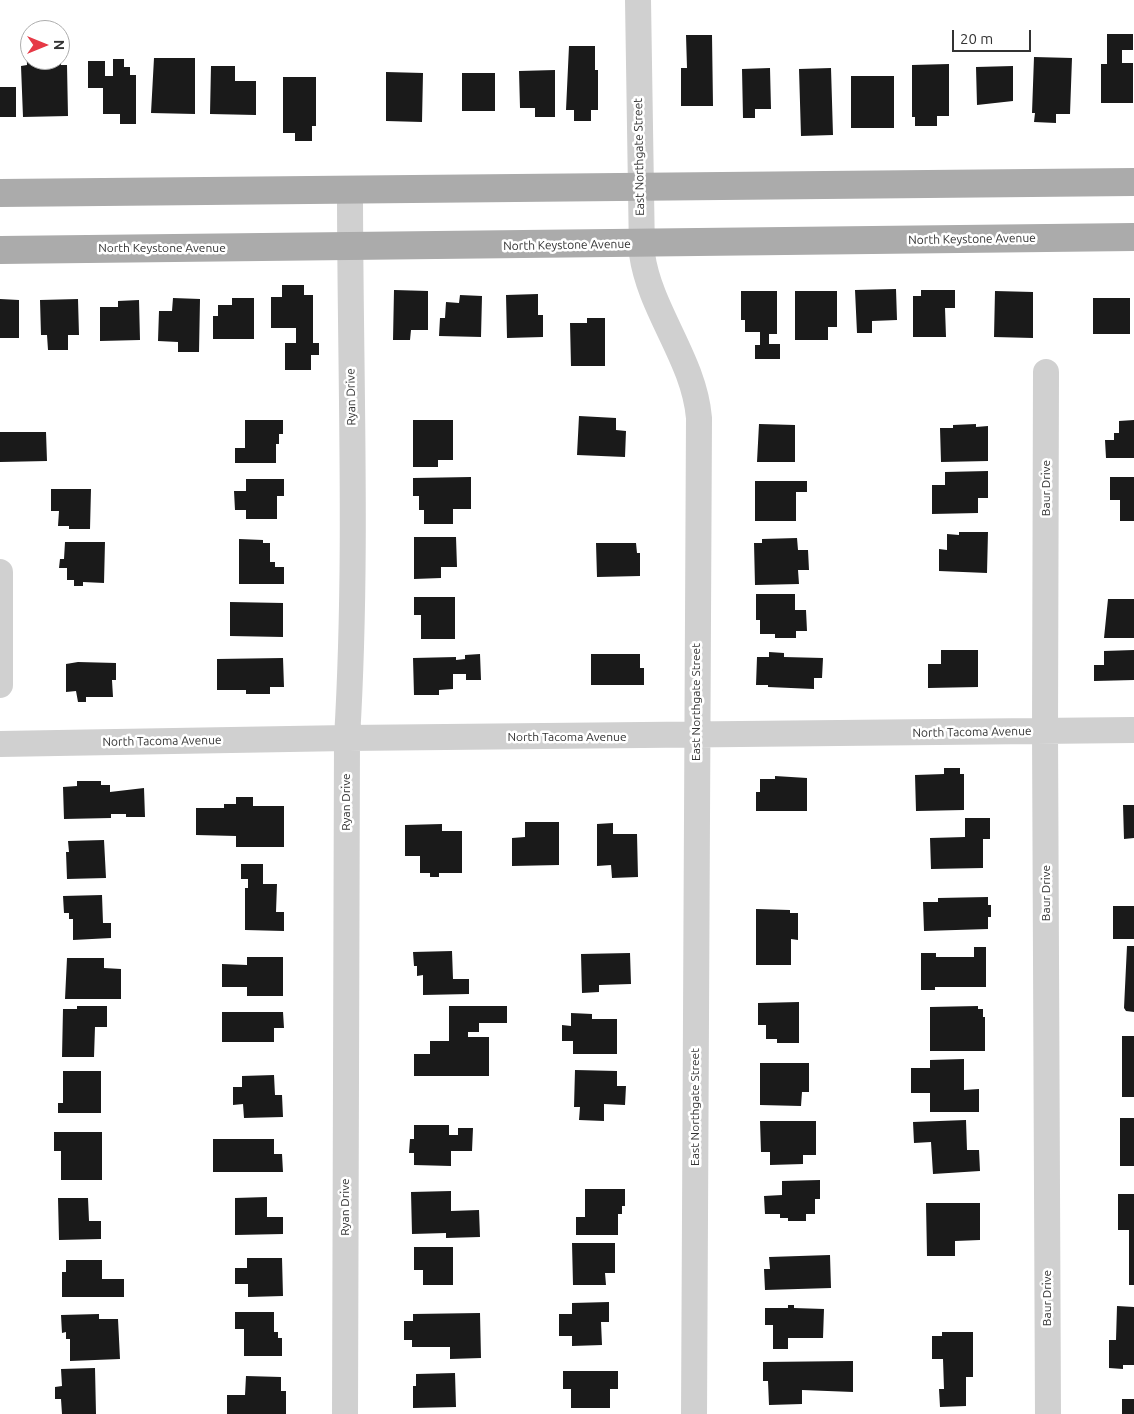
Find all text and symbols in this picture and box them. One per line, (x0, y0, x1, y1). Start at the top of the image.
north arrow (20, 20, 70, 70)
scale bar (954, 20, 1033, 52)
text: 20 m (960, 30, 993, 47)
text: N (51, 40, 67, 50)
street label: East Northgate Street (631, 98, 647, 216)
street label: North Keystone Avenue (908, 231, 1036, 247)
street label: North Keystone Avenue (503, 237, 631, 253)
street label: North Keystone Avenue (98, 241, 226, 255)
street label: Ryan Drive (343, 368, 359, 426)
street label: Baur Drive (1039, 460, 1053, 516)
street label: East Northgate Street (689, 643, 703, 761)
street label: North Tacoma Avenue (912, 724, 1032, 740)
street label: North Tacoma Avenue (507, 730, 627, 744)
street label: North Tacoma Avenue (102, 733, 222, 749)
street label: Ryan Drive (339, 773, 353, 831)
street label: Baur Drive (1039, 865, 1053, 921)
street label: East Northgate Street (688, 1048, 702, 1166)
street label: Ryan Drive (338, 1178, 352, 1236)
street label: Baur Drive (1040, 1270, 1054, 1326)

